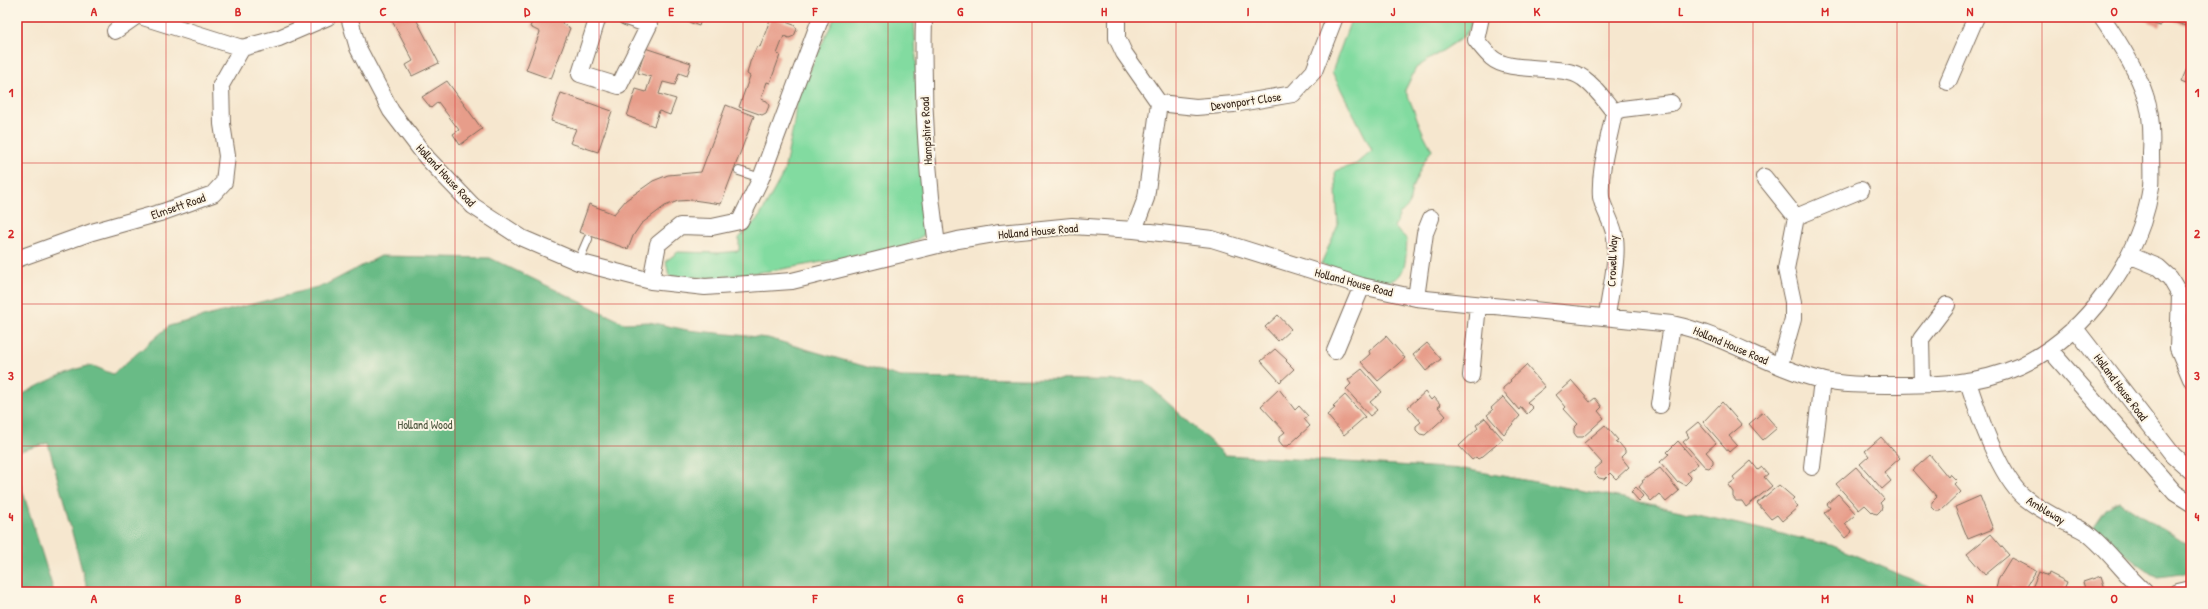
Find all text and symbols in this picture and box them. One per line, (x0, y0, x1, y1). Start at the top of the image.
text: A (91, 2, 98, 20)
text: B (235, 2, 242, 20)
text: C (379, 2, 387, 20)
text: D (524, 2, 531, 20)
text: E (668, 2, 674, 20)
text: F (812, 2, 819, 20)
text: G (957, 2, 964, 20)
text: H (1101, 2, 1107, 20)
text: I (1246, 2, 1250, 20)
text: J (1391, 2, 1396, 20)
text: K (1534, 2, 1541, 20)
text: L (1679, 2, 1684, 20)
text: M (1821, 2, 1829, 20)
text: N (1967, 2, 1974, 20)
text: O (2110, 2, 2118, 20)
text: 1 (9, 83, 14, 101)
text: 1 (2195, 83, 2200, 101)
street label: Devonport Close (1210, 88, 1283, 114)
street label: Hampshire Road (916, 96, 936, 165)
street label: Holland House Road (412, 140, 480, 210)
street label: Elmsett Road (148, 189, 208, 223)
street label: Holland House Road (997, 219, 1079, 243)
text: 2 (8, 224, 15, 242)
text: 2 (2194, 224, 2201, 242)
street label: Crowell Way (1603, 235, 1621, 287)
street label: Holland House Road (1313, 263, 1395, 301)
street label: Holland House Road (1691, 321, 1772, 369)
street label: Holland House Road (2090, 350, 2152, 424)
text: 3 (8, 366, 14, 384)
text: 3 (2194, 366, 2200, 384)
park label: Holland Wood (398, 416, 453, 433)
street label: Ambleway (2024, 492, 2068, 528)
text: 4 (9, 507, 14, 525)
text: 4 (2195, 507, 2200, 525)
text: A (91, 589, 98, 607)
text: B (235, 589, 242, 607)
text: C (379, 589, 387, 607)
text: D (524, 589, 531, 607)
text: E (668, 589, 674, 607)
text: F (812, 589, 819, 607)
text: G (957, 589, 964, 607)
text: H (1101, 589, 1107, 607)
text: I (1246, 589, 1250, 607)
text: J (1391, 589, 1396, 607)
text: K (1534, 589, 1541, 607)
text: L (1679, 589, 1684, 607)
text: M (1821, 589, 1829, 607)
text: N (1967, 589, 1974, 607)
text: O (2110, 589, 2118, 607)

